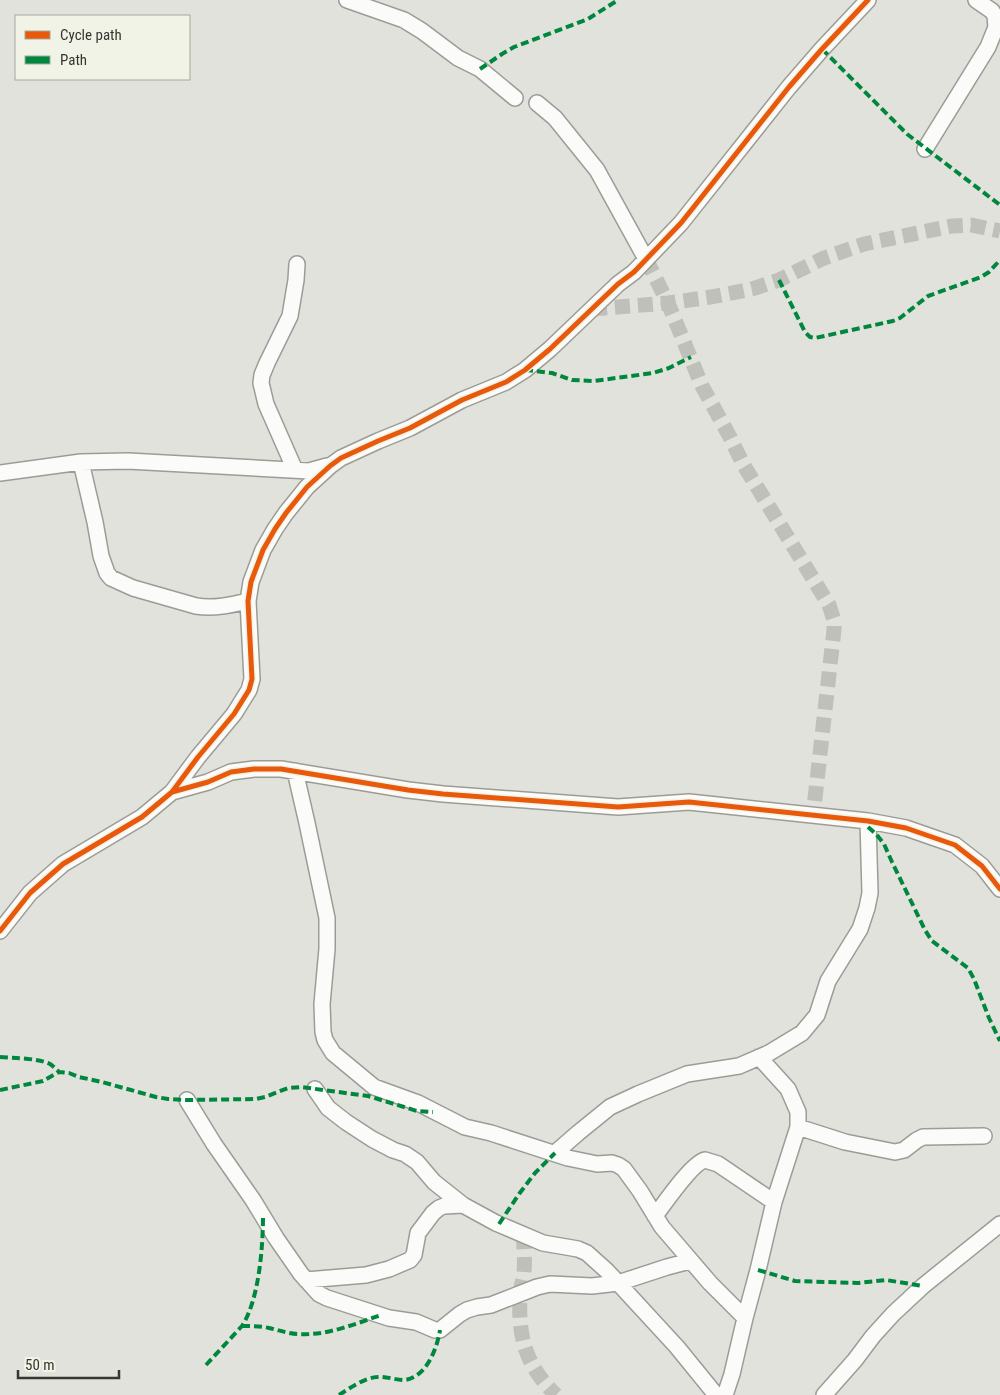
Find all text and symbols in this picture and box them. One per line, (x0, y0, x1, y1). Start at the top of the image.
legend (15, 15, 190, 80)
text: Cycle path (60, 26, 122, 44)
text: Path (60, 51, 87, 69)
scale bar (18, 1348, 119, 1380)
text: 50 m (25, 1356, 55, 1374)

